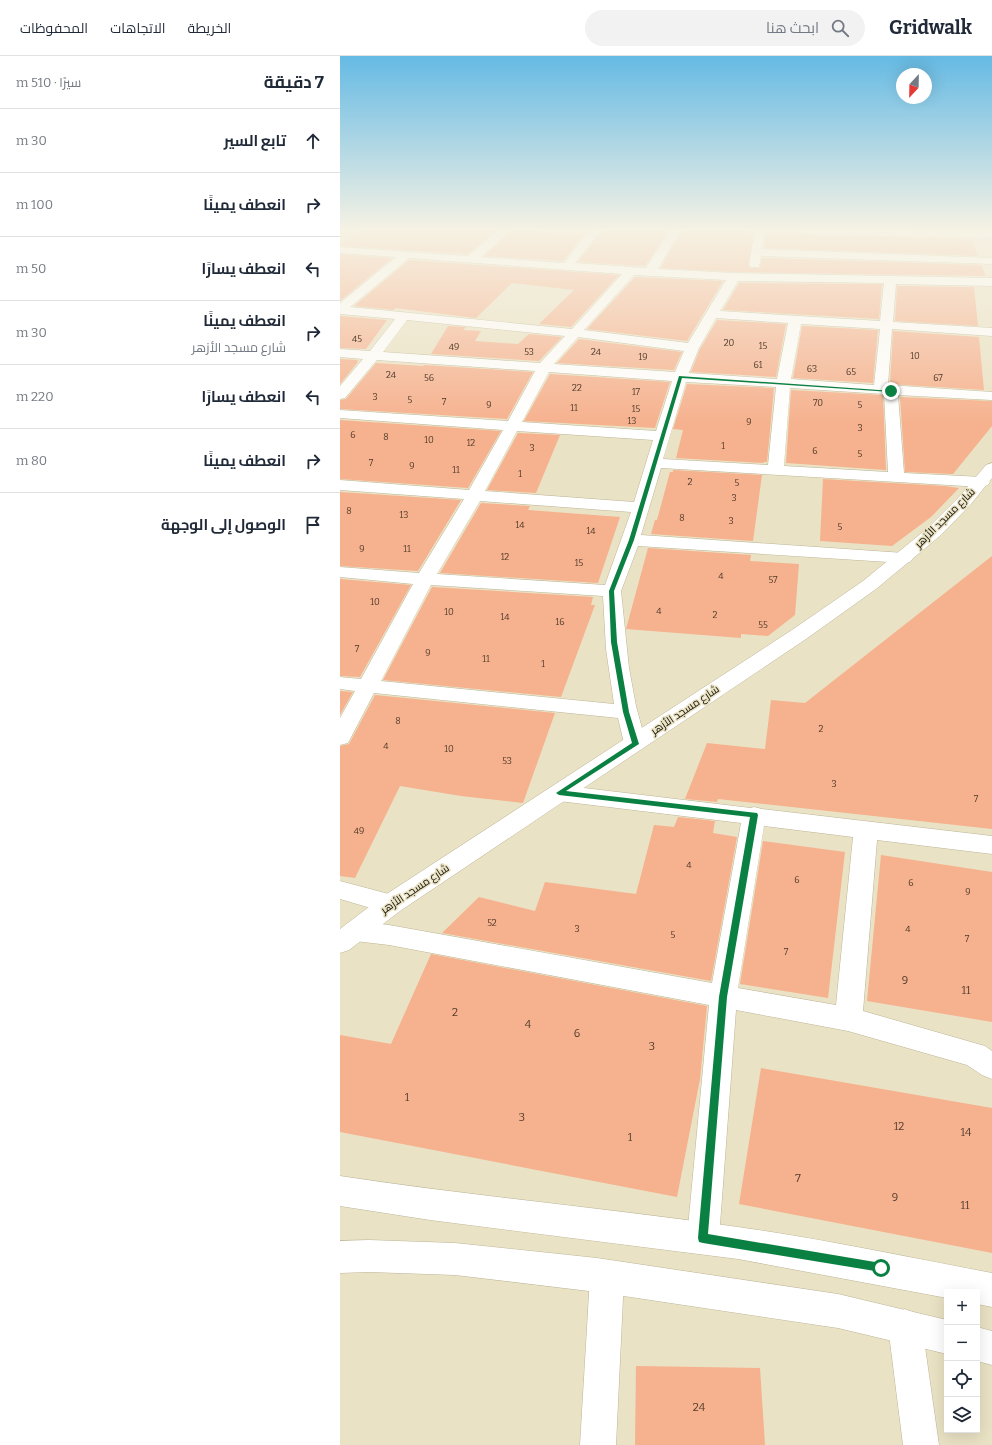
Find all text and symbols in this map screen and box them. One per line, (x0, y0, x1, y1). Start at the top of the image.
search box (585, 10, 865, 46)
text: Gridwalk (889, 16, 972, 39)
icon: search (829, 17, 851, 39)
text: ابحث هنا (766, 19, 819, 37)
text: المحفوظات (20, 20, 88, 37)
text: الاتجاهات (110, 20, 166, 37)
text: الخريطة (188, 20, 231, 37)
north arrow (896, 68, 932, 104)
text: 7 دقيقة (264, 72, 324, 93)
text: سيرًا · 510 m (16, 75, 81, 90)
icon: ahead (302, 130, 324, 152)
text: تابع السير (224, 132, 286, 150)
text: 30 m (16, 133, 47, 148)
icon: right (302, 194, 324, 216)
text: انعطف يمينًا (203, 196, 286, 214)
text: 100 m (16, 197, 53, 212)
icon: left (302, 258, 324, 280)
text: انعطف يسارًا (201, 260, 286, 278)
text: 50 m (16, 261, 46, 276)
text: انعطف يمينًا (203, 312, 286, 330)
icon: right (302, 322, 324, 344)
text: 30 m (16, 325, 47, 340)
house number: 45 (352, 334, 362, 344)
house number: 20 (724, 338, 735, 348)
text: شارع مسجد الأزهر (192, 340, 286, 355)
house number: 15 (759, 341, 767, 351)
house number: 49 (449, 342, 459, 352)
house number: 53 (524, 347, 534, 357)
house number: 24 (591, 347, 602, 357)
house number: 10 (910, 351, 920, 361)
house number: 19 (639, 352, 647, 362)
house number: 61 (754, 360, 763, 370)
house number: 63 (807, 364, 817, 374)
house number: 65 (846, 367, 856, 377)
house number: 24 (386, 370, 397, 380)
house number: 56 (424, 373, 434, 383)
house number: 67 (933, 373, 943, 383)
route end (882, 382, 900, 400)
house number: 22 (572, 383, 582, 393)
icon: left (302, 386, 324, 408)
house number: 17 (632, 387, 641, 397)
text: انعطف يسارًا (201, 388, 286, 406)
text: 220 m (16, 389, 54, 404)
house number: 3 (372, 392, 378, 402)
house number: 5 (408, 395, 413, 405)
house number: 7 (442, 397, 447, 407)
house number: 70 (813, 398, 823, 408)
house number: 9 (486, 400, 492, 410)
house number: 5 (858, 400, 863, 410)
house number: 11 (570, 403, 578, 413)
house number: 15 (632, 404, 640, 414)
house number: 13 (628, 416, 636, 426)
house number: 9 (746, 417, 752, 427)
house number: 3 (857, 423, 863, 433)
house number: 6 (350, 430, 356, 440)
house number: 8 (383, 432, 389, 442)
house number: 10 (424, 435, 434, 445)
house number: 12 (467, 438, 475, 448)
house number: 1 (721, 441, 725, 451)
house number: 3 (529, 443, 535, 453)
house number: 6 (812, 446, 818, 456)
house number: 5 (858, 449, 863, 459)
icon: right (302, 450, 324, 472)
text: انعطف يمينًا (203, 452, 286, 470)
text: 80 m (16, 453, 47, 468)
house number: 7 (369, 458, 374, 468)
house number: 9 (409, 461, 415, 471)
house number: 11 (452, 465, 460, 475)
house number: 1 (518, 469, 522, 479)
house number: 2 (688, 477, 693, 487)
house number: 5 (735, 478, 740, 488)
street label: شارع مسجد الأزهر (912, 485, 978, 552)
house number: 3 (731, 493, 737, 503)
house number: 8 (346, 506, 352, 516)
house number: 13 (400, 510, 408, 520)
house number: 8 (679, 513, 685, 523)
icon: arrive (302, 514, 324, 536)
text: الوصول إلى الوجهة (161, 516, 286, 534)
house number: 3 (728, 516, 734, 526)
house number: 14 (516, 520, 525, 530)
house number: 5 (838, 522, 843, 532)
house number: 14 (587, 526, 596, 536)
house number: 9 (359, 544, 365, 554)
house number: 11 (403, 544, 411, 554)
house number: 12 (501, 552, 509, 562)
house number: 15 (575, 558, 583, 568)
house number: 4 (718, 571, 724, 581)
house number: 57 (768, 575, 778, 585)
house number: 10 (370, 597, 380, 607)
house number: 4 (656, 606, 662, 616)
house number: 10 (444, 607, 454, 617)
house number: 2 (713, 610, 718, 620)
house number: 14 (501, 612, 510, 622)
house number: 16 (556, 617, 564, 627)
house number: 55 (758, 620, 768, 630)
house number: 7 (355, 644, 360, 654)
house number: 9 (425, 648, 431, 658)
house number: 11 (482, 654, 490, 664)
house number: 1 (541, 659, 545, 669)
street label: شارع مسجد الأزهر (647, 682, 722, 739)
house number: 8 (395, 716, 401, 726)
house number: 2 (819, 724, 824, 734)
house number: 4 (383, 741, 389, 751)
house number: 10 (444, 744, 454, 754)
house number: 53 (502, 756, 512, 766)
house number: 3 (831, 779, 837, 789)
house number: 7 (974, 794, 979, 804)
house number: 49 (354, 826, 364, 836)
house number: 4 (686, 860, 692, 870)
street label: شارع مسجد الأزهر (377, 861, 452, 918)
house number: 6 (794, 875, 800, 885)
house number: 6 (908, 878, 914, 888)
house number: 9 (965, 887, 971, 897)
house number: 52 (487, 918, 497, 928)
house number: 3 (574, 924, 580, 934)
house number: 4 (905, 924, 911, 934)
house number: 5 (671, 930, 676, 940)
house number: 7 (965, 934, 970, 944)
house number: 7 (784, 947, 789, 957)
house number: 9 (902, 974, 908, 987)
house number: 11 (962, 984, 971, 997)
house number: 2 (452, 1006, 458, 1019)
house number: 4 (525, 1018, 532, 1031)
house number: 6 (574, 1027, 580, 1040)
house number: 3 (649, 1040, 655, 1053)
house number: 1 (405, 1091, 410, 1104)
house number: 3 (519, 1111, 525, 1124)
house number: 12 (894, 1120, 904, 1133)
house number: 14 (961, 1126, 972, 1139)
house number: 1 (628, 1131, 633, 1144)
house number: 7 (795, 1172, 801, 1185)
house number: 9 (892, 1191, 898, 1204)
house number: 11 (961, 1199, 970, 1212)
route start (872, 1259, 890, 1277)
map controls (944, 1289, 980, 1433)
button: + (944, 1289, 980, 1325)
button: − (944, 1325, 980, 1361)
button: locate (944, 1361, 980, 1397)
button: layers (944, 1397, 980, 1433)
house number: 24 (693, 1401, 706, 1414)

